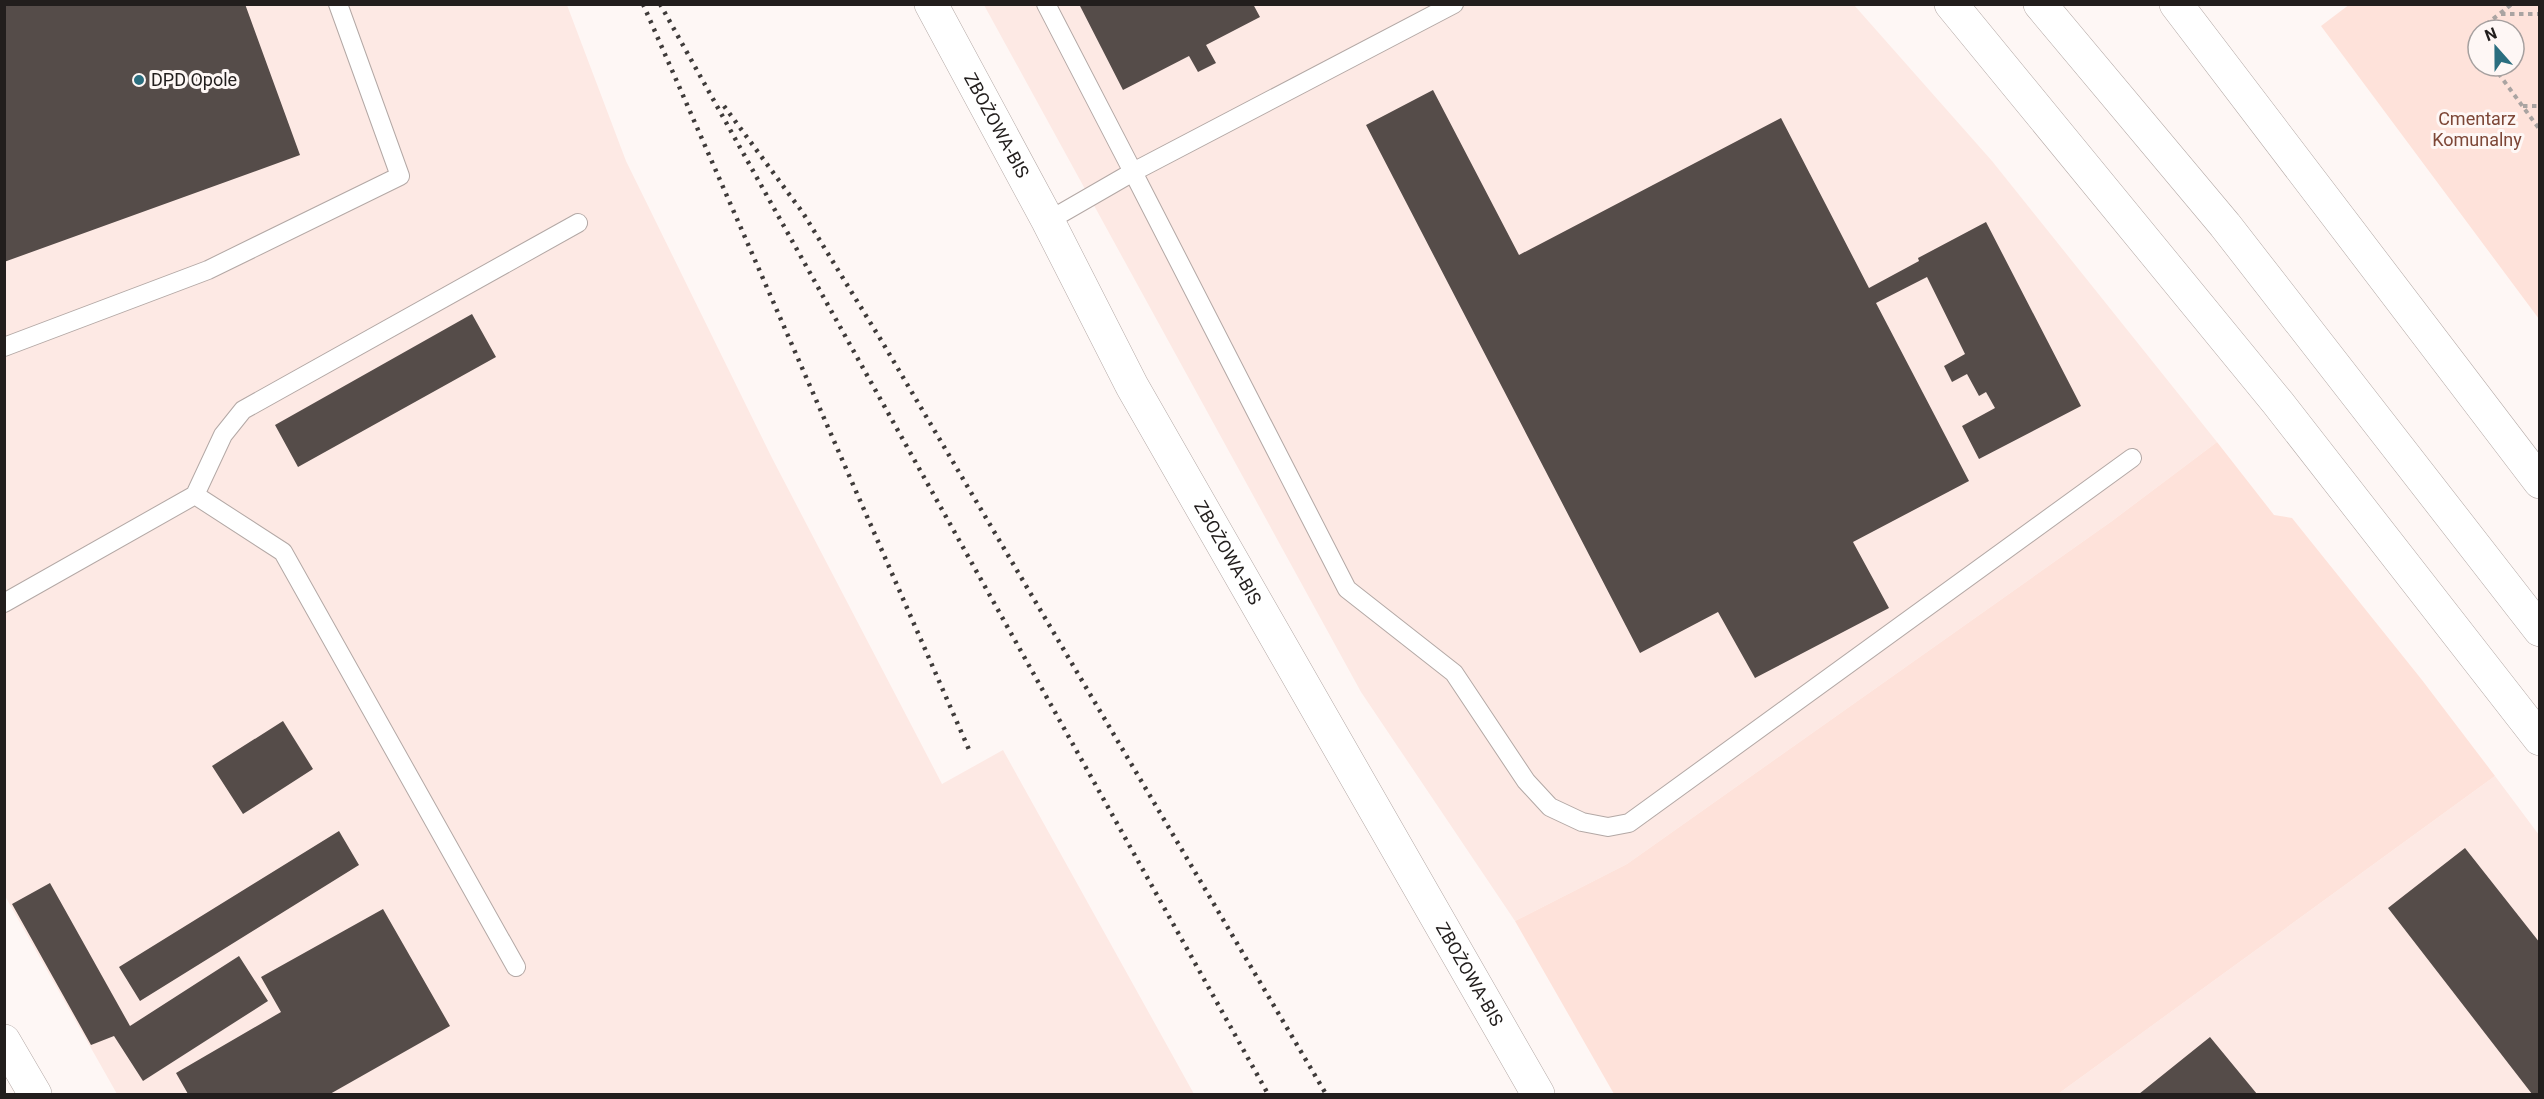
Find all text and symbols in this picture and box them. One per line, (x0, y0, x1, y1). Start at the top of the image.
north arrow (2466, 18, 2526, 78)
text: N (2482, 24, 2499, 45)
place label: DPD Opole (151, 69, 237, 90)
street label: ZBOŻOWA-BIS (960, 69, 1034, 182)
marker: DPD Opole (132, 73, 146, 87)
park label: Cmentarz Komunalny (2432, 108, 2522, 150)
street label: ZBOŻOWA-BIS (1190, 497, 1266, 609)
street label: ZBOŻOWA-BIS (1432, 919, 1508, 1030)

